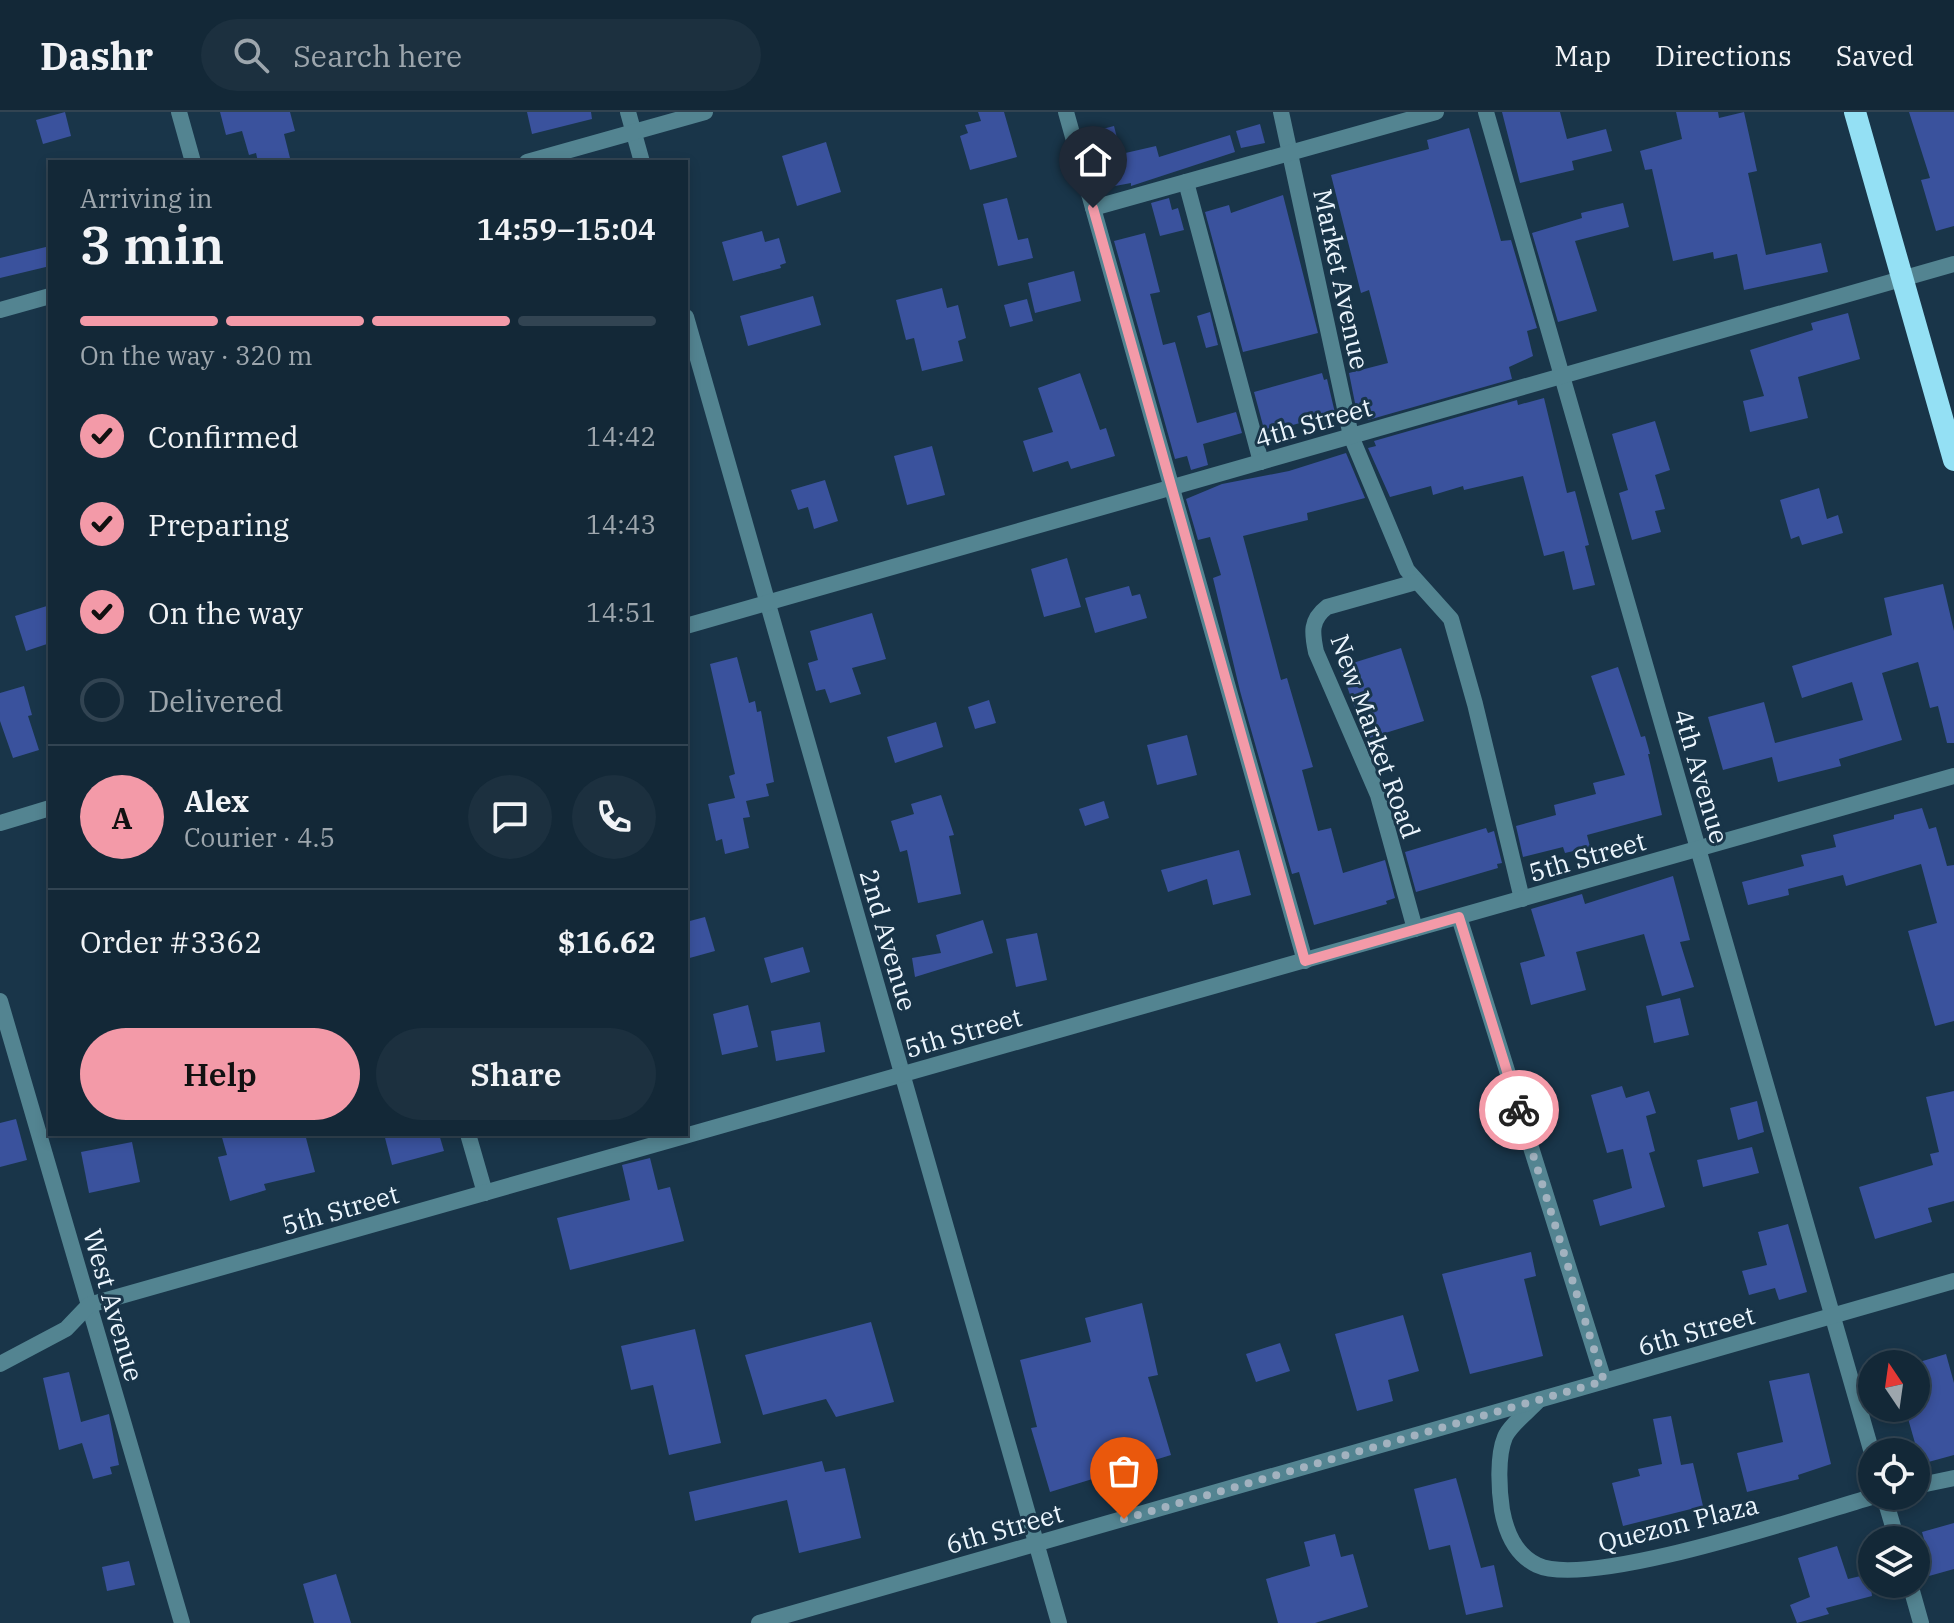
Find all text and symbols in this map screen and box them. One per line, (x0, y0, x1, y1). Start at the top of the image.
search box (201, 19, 761, 91)
text: Dashr (40, 31, 153, 80)
icon: search (229, 33, 273, 77)
text: Search here (293, 36, 462, 75)
text: Map (1554, 37, 1611, 74)
text: Directions (1655, 37, 1792, 74)
text: Saved (1836, 37, 1914, 74)
pin (1059, 126, 1127, 208)
icon: home (1071, 138, 1115, 182)
text: Arriving in (80, 181, 213, 215)
street label: Market Avenue (1306, 186, 1378, 372)
text: 14:59–15:04 (476, 209, 656, 248)
text: 3 min (80, 211, 225, 278)
text: On the way · 320 m (80, 338, 313, 372)
street label: 4th Street (1251, 389, 1375, 455)
icon: check (80, 414, 124, 458)
text: Confirmed (148, 417, 299, 456)
text: 14:42 (586, 419, 656, 453)
icon: check (80, 502, 124, 546)
text: Preparing (148, 505, 289, 544)
text: 14:43 (586, 507, 656, 541)
icon: check (80, 590, 124, 634)
text: On the way (148, 593, 303, 632)
text: 14:51 (586, 595, 656, 629)
street label: New Market Road (1323, 629, 1429, 843)
text: Delivered (148, 681, 283, 720)
street label: 4th Avenue (1667, 705, 1737, 847)
button: chat (468, 775, 552, 859)
button: phone (572, 775, 656, 859)
text: Alex (184, 781, 249, 820)
text: A (112, 798, 132, 837)
text: Courier · 4.5 (184, 820, 335, 854)
street label: 5th Street (1525, 823, 1649, 889)
street label: 2nd Avenue (853, 865, 925, 1015)
text: Order #3362 (80, 922, 262, 961)
text: $16.62 (558, 922, 656, 961)
street label: 5th Street (901, 999, 1025, 1065)
button: Help (80, 1028, 360, 1120)
button: Share (376, 1028, 656, 1120)
courier (1479, 1070, 1559, 1150)
icon: bike (1497, 1088, 1541, 1132)
street label: 5th Street (278, 1176, 402, 1242)
street label: West Avenue (76, 1225, 152, 1385)
street label: 6th Street (1634, 1297, 1758, 1363)
north arrow (1858, 1350, 1930, 1422)
map controls (1858, 1350, 1930, 1598)
pin (1090, 1437, 1158, 1519)
button: locate (1858, 1438, 1930, 1510)
icon: bag (1102, 1449, 1146, 1493)
street label: Quezon Plaza (1594, 1487, 1762, 1559)
street label: 6th Street (942, 1495, 1066, 1561)
button: layers (1858, 1526, 1930, 1598)

